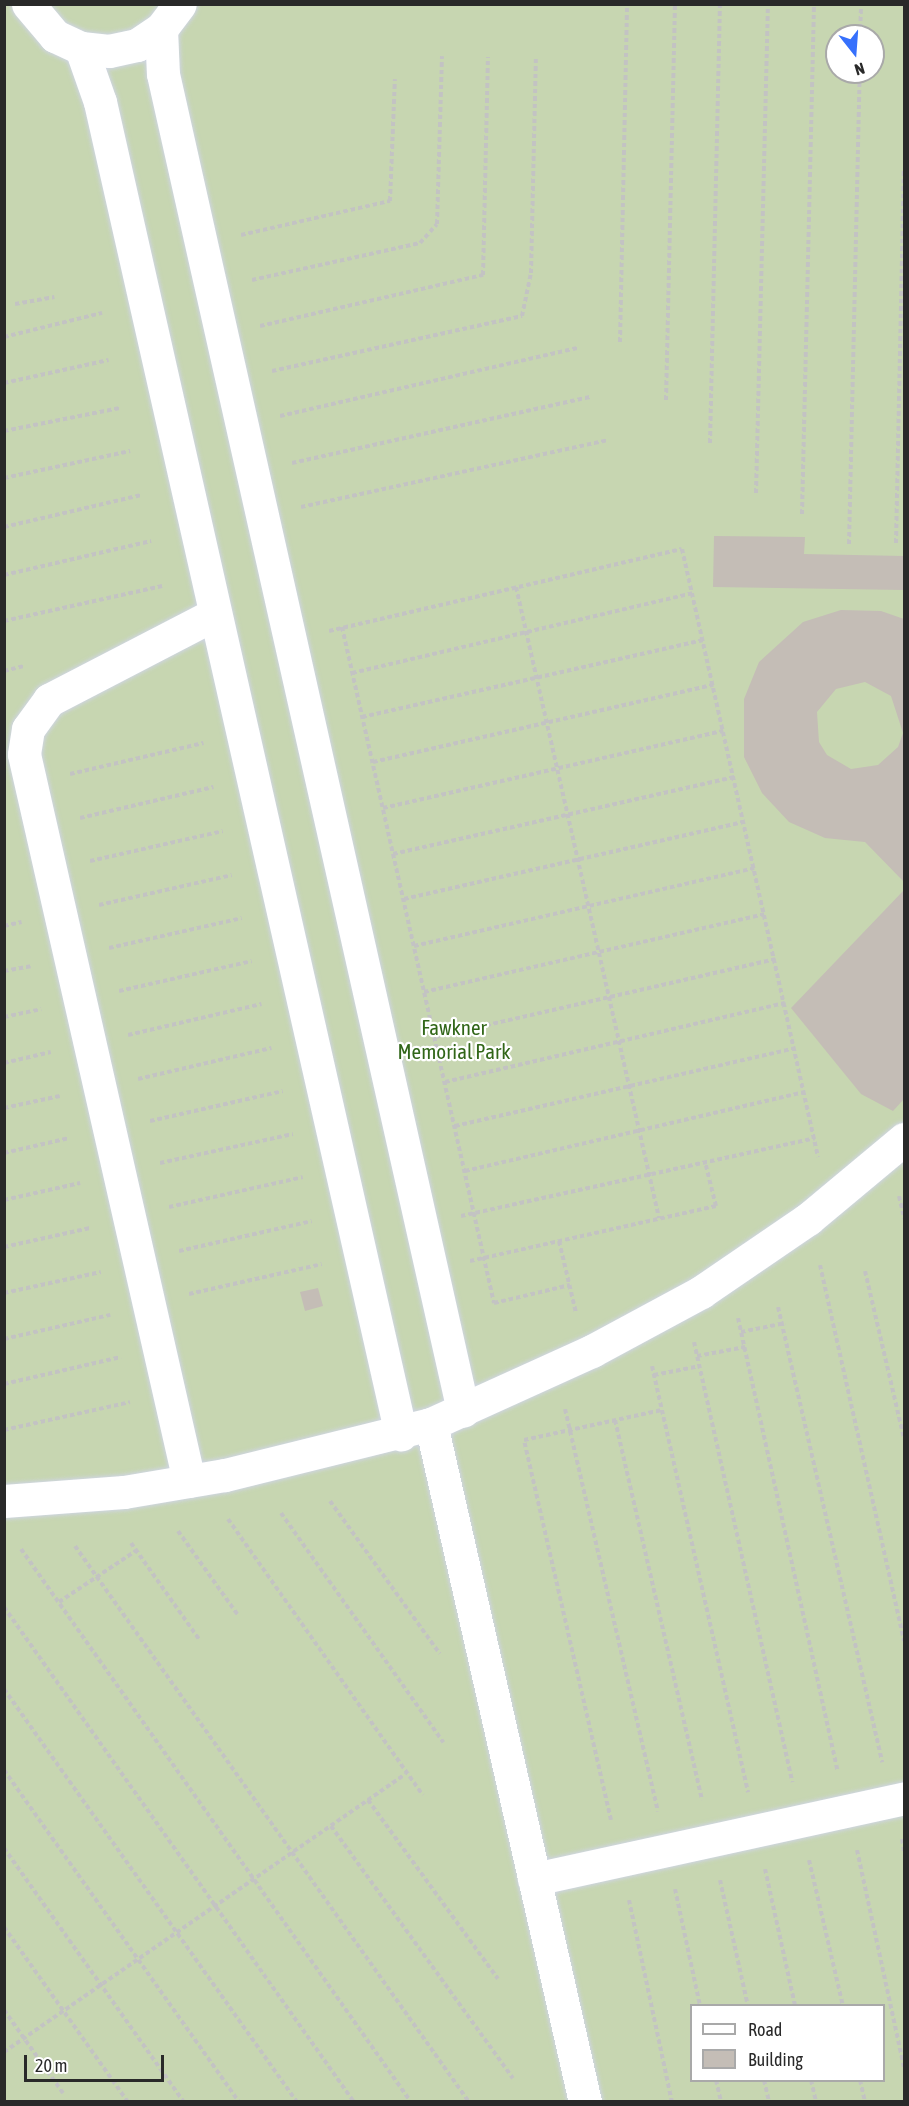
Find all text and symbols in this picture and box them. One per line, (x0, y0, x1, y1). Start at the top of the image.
north arrow (825, 24, 885, 84)
text: N (853, 59, 867, 79)
park label: Fawkner Memorial Park (398, 1014, 510, 1064)
legend (690, 2004, 885, 2082)
text: Road (748, 2019, 782, 2040)
scale bar (27, 2043, 166, 2081)
text: Building (748, 2049, 803, 2070)
text: 20 m (35, 2055, 67, 2076)

